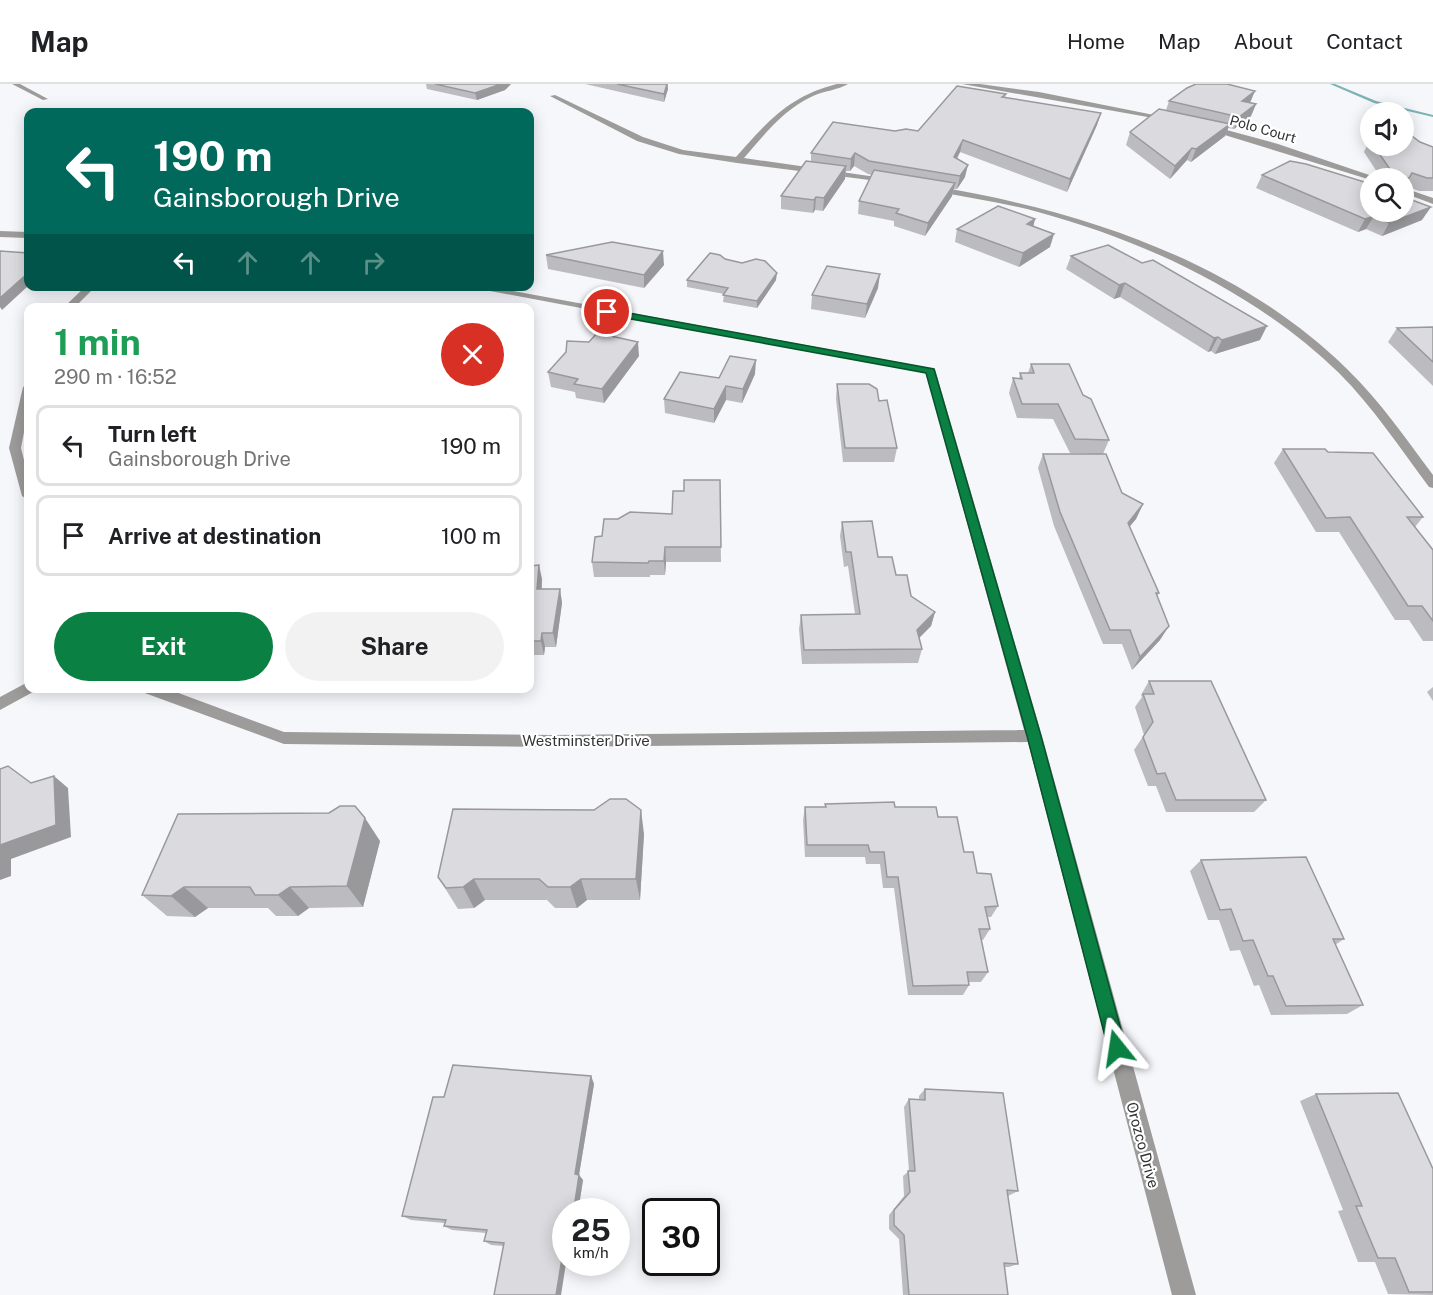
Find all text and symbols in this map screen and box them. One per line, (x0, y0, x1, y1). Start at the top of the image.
text: Map (30, 25, 89, 58)
text: Home (1067, 29, 1125, 54)
text: Map (1158, 29, 1201, 54)
text: About (1234, 29, 1293, 54)
text: Contact (1326, 29, 1403, 54)
map controls (1360, 102, 1414, 222)
button: sound (1360, 102, 1414, 156)
street label: Polo Court (1228, 112, 1298, 146)
text: 190 m (153, 131, 273, 180)
icon: left (54, 132, 132, 210)
button: search (1360, 168, 1414, 222)
text: Gainsborough Drive (153, 181, 400, 213)
icon: left (168, 246, 201, 279)
icon: ahead (231, 246, 264, 279)
icon: ahead (294, 246, 327, 279)
icon: right (357, 246, 390, 279)
pin (581, 286, 632, 337)
icon: arrive (590, 295, 623, 328)
text: 1 min (54, 321, 141, 363)
button: close (441, 323, 504, 386)
text: 290 m · 16:52 (54, 365, 177, 389)
text: Turn left (108, 421, 197, 447)
icon: left (57, 429, 90, 462)
text: 190 m (441, 433, 501, 459)
text: Gainsborough Drive (108, 447, 291, 471)
icon: arrive (57, 519, 90, 552)
text: Arrive at destination (108, 523, 321, 549)
text: 100 m (441, 523, 501, 549)
button: Exit (54, 612, 273, 681)
button: Share (285, 612, 504, 681)
street label: Westminster Drive (522, 732, 650, 749)
position arrow (1085, 1016, 1149, 1080)
street label: Orozco Drive (1123, 1100, 1163, 1190)
speed limit sign: 30 (642, 1198, 720, 1276)
text: 25 (571, 1212, 611, 1248)
text: km/h (573, 1244, 609, 1261)

